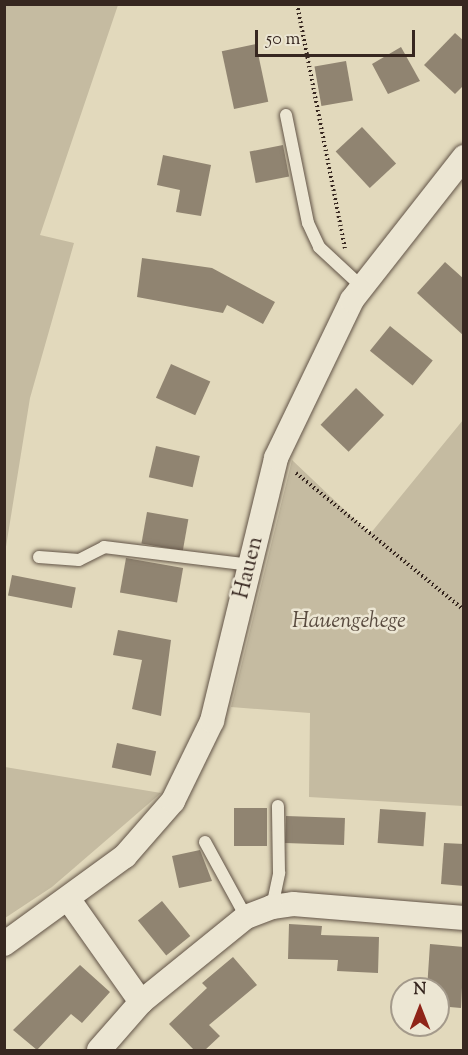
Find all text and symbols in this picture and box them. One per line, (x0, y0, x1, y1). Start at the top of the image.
scale bar (258, 18, 418, 56)
text: 50 m (266, 27, 300, 53)
street label: Hauen (230, 534, 270, 602)
park label: Hauengehege (292, 610, 406, 636)
north arrow (390, 977, 450, 1037)
text: N (414, 979, 426, 1002)

